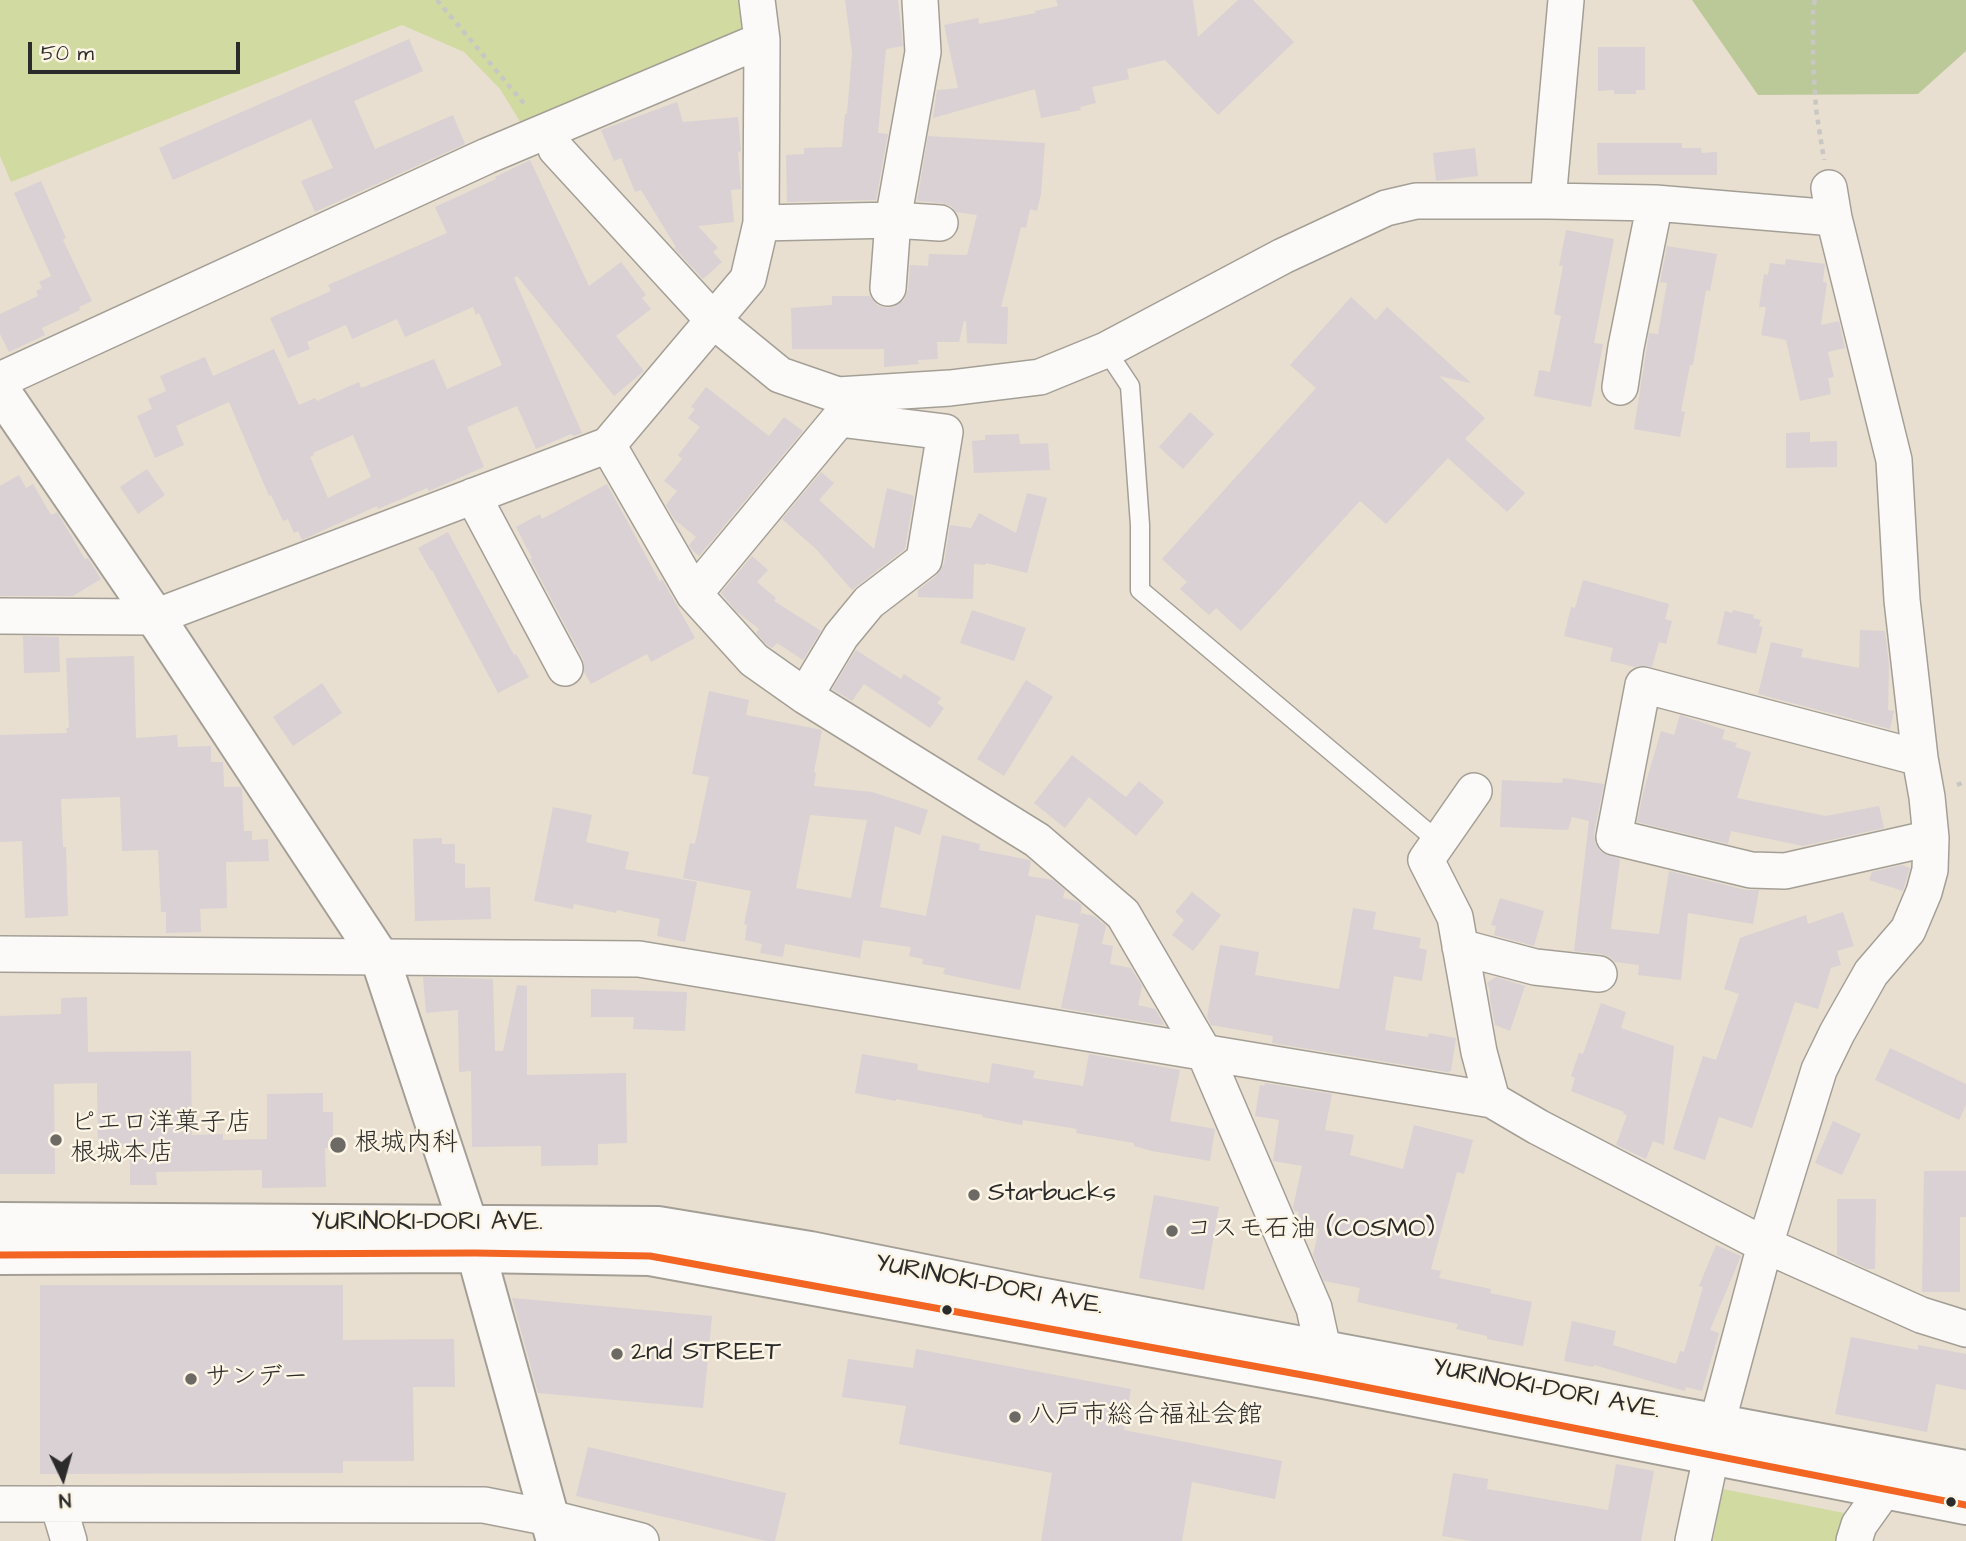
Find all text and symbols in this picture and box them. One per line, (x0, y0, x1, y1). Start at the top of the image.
scale bar (32, 28, 243, 72)
text: 50 m (41, 39, 94, 68)
place label: ピエロ洋菓子店 根城本店 (70, 1109, 252, 1170)
place label: 根城内科 (354, 1129, 458, 1161)
marker: ピエロ洋菓子店 根城本店 (48, 1132, 64, 1148)
marker: 根城内科 (328, 1135, 348, 1155)
place label: Starbucks (988, 1179, 1116, 1211)
marker: Starbucks (966, 1187, 982, 1203)
street label: YURINOKI-DORI AVE. (311, 1208, 543, 1240)
place label: コスモ石油 (COSMO) (1186, 1215, 1435, 1247)
marker: コスモ石油 (COSMO) (1164, 1223, 1180, 1239)
street label: YURINOKI-DORI AVE. (872, 1249, 1106, 1323)
unlabelled marker (940, 1303, 954, 1317)
place label: 2nd STREET (631, 1338, 781, 1370)
marker: 2nd STREET (609, 1346, 625, 1362)
street label: YURINOKI-DORI AVE. (1429, 1353, 1663, 1427)
place label: サンデー (205, 1363, 308, 1395)
marker: サンデー (183, 1371, 199, 1387)
place label: 八戸市総合福祉会館 (1029, 1401, 1263, 1433)
marker: 八戸市総合福祉会館 (1007, 1409, 1023, 1425)
north arrow (28, 1443, 98, 1513)
text: N (58, 1485, 72, 1513)
unlabelled marker (1944, 1495, 1958, 1509)

